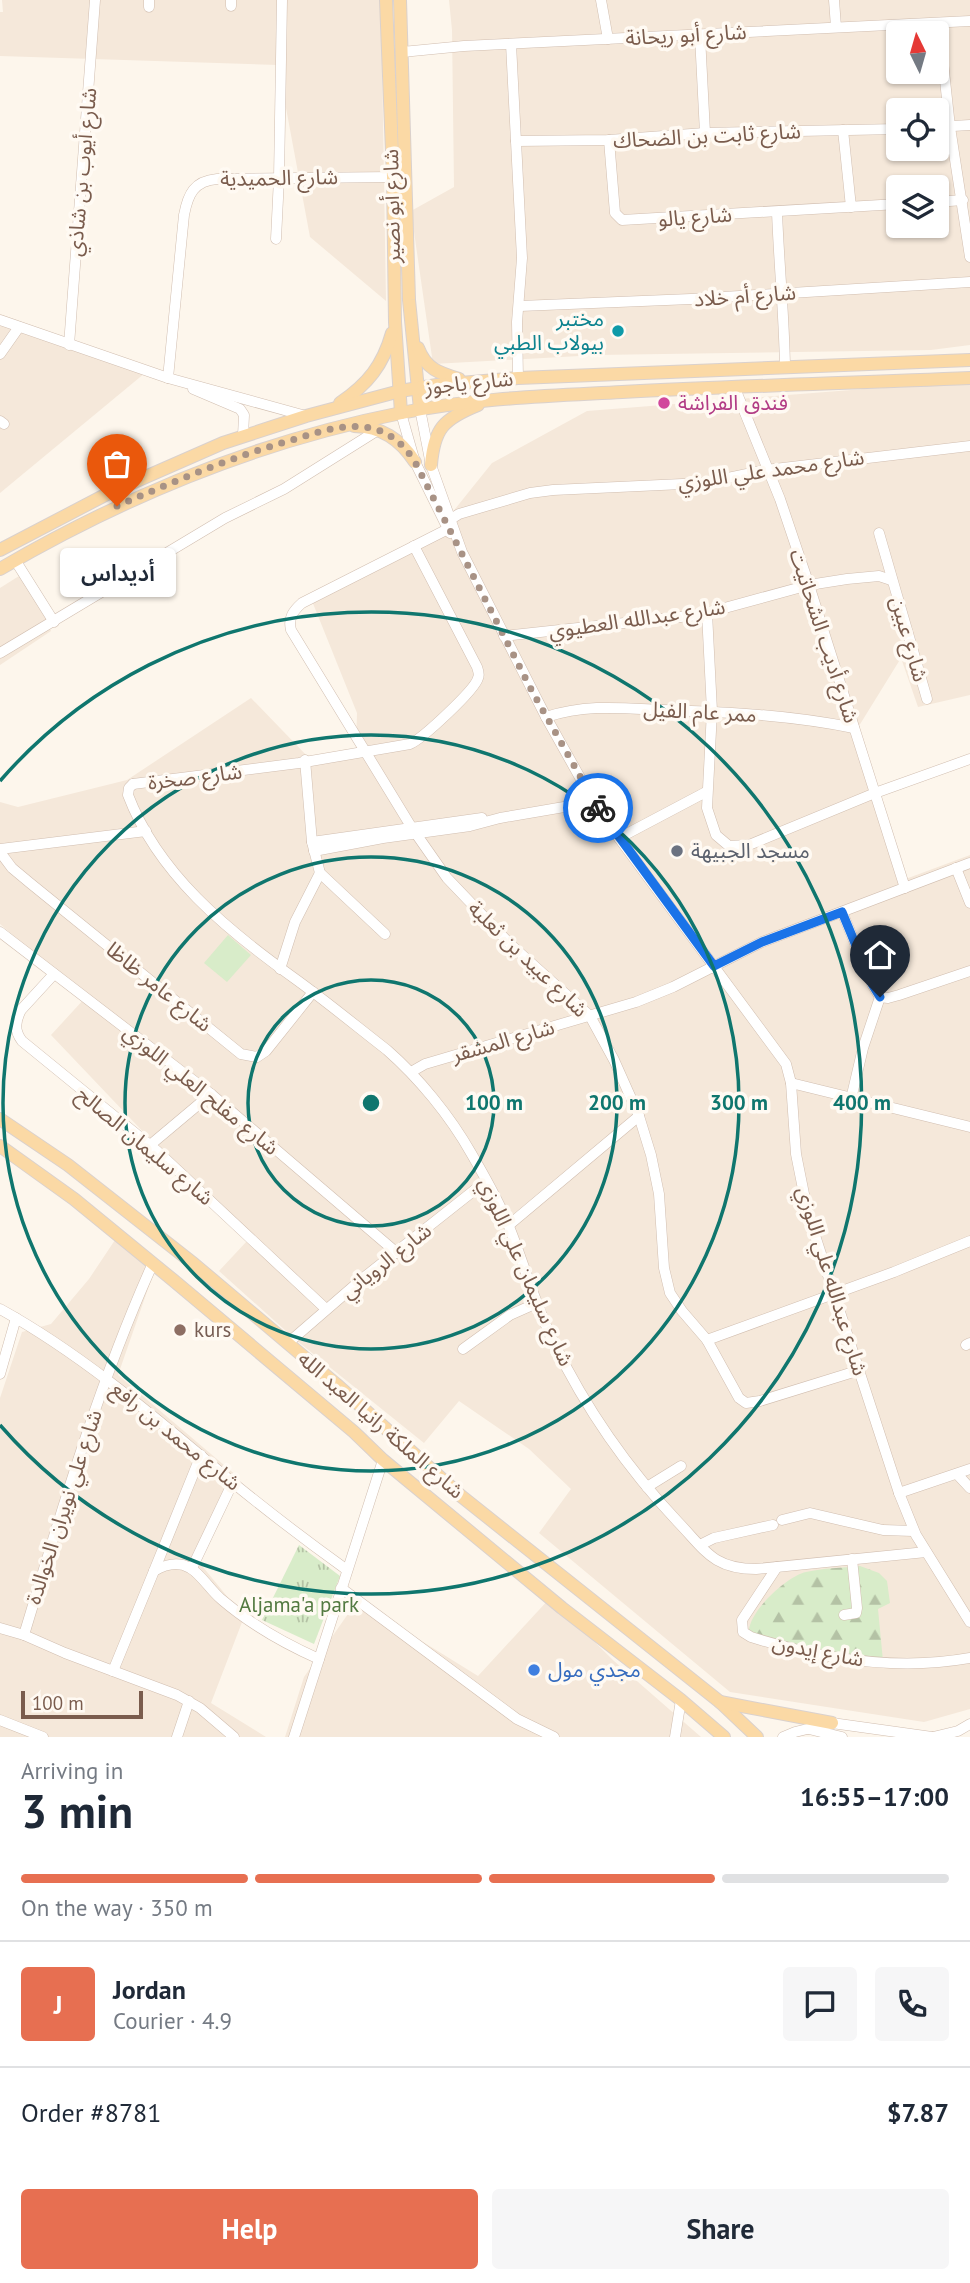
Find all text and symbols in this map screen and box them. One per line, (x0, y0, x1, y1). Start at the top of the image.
street label: شارع أبو ريحانة (625, 18, 747, 53)
north arrow (886, 21, 948, 84)
map controls (886, 21, 949, 238)
street label: شارع أيوب بن شاذي (61, 86, 105, 258)
button: locate (886, 98, 949, 161)
street label: شارع ثابت بن الضحاك (612, 117, 802, 156)
street label: شارع أبو نصير (377, 149, 408, 264)
street label: شارع الحميدية (220, 163, 338, 194)
button: layers (886, 175, 949, 238)
street label: شارع يالو (657, 200, 733, 235)
street label: شارع أم خلاد (693, 278, 797, 316)
place label: مختبر بيولاب الطبي (494, 305, 604, 359)
marker: مختبر بيولاب الطبي (610, 323, 626, 339)
street label: شارع ياجوز (422, 364, 515, 403)
place label: فندق الفراشة (678, 389, 788, 416)
marker: فندق الفراشة (656, 395, 672, 411)
pin (87, 434, 147, 506)
street label: شارع محمد علي اللوزي (676, 443, 866, 499)
icon: bag (98, 445, 136, 483)
street label: شارع أديب الشحاتيت (782, 546, 865, 727)
callout: أديداس (59, 548, 175, 597)
text: أديداس (81, 558, 155, 587)
street label: شارع عبدالله العطيوي (547, 593, 727, 647)
street label: شارع عبين (883, 593, 935, 685)
street label: ممر عام الفيل (642, 695, 757, 731)
street label: شارع صخرة (146, 757, 244, 798)
courier (563, 773, 633, 843)
icon: bike (579, 789, 617, 827)
place label: مسجد الجبيهة (691, 837, 810, 864)
marker: مسجد الجبيهة (669, 843, 685, 859)
street label: شارع عبيد بن ثعلبة (461, 895, 594, 1024)
pin (850, 925, 910, 997)
street label: شارع عامر ظاظا (100, 936, 218, 1039)
icon: home (861, 936, 899, 974)
street label: شارع المشقر (447, 1013, 558, 1070)
street label: شارع مفلح العلي اللوزي (116, 1019, 285, 1163)
street label: شارع سليمان الصالح (70, 1080, 219, 1212)
text: 100 m (465, 1089, 523, 1116)
text: 200 m (588, 1089, 646, 1116)
text: 300 m (710, 1089, 768, 1116)
text: 400 m (833, 1089, 891, 1116)
centre of rings (359, 1091, 383, 1115)
street label: شارع سليمان علي اللوزي (470, 1173, 580, 1371)
street label: شارع عبدالله علي اللوزي (788, 1183, 874, 1380)
street label: شارع الروياني (335, 1217, 438, 1307)
place label: kurs (194, 1316, 231, 1343)
marker: kurs (172, 1322, 188, 1338)
street label: شارع الملكة رانيا العبد الله (291, 1345, 470, 1506)
street label: شارع محمد بن رافع (105, 1375, 247, 1498)
street label: شارع علي نويران الخوالدة (19, 1406, 110, 1608)
park label: Aljama'a park (239, 1591, 359, 1618)
street label: شارع إيدون (770, 1628, 866, 1675)
place label: مجدي مول (548, 1656, 641, 1686)
marker: مجدي مول (526, 1662, 542, 1678)
scale bar (21, 1688, 144, 1720)
text: 100 m (32, 1691, 84, 1715)
text: Arriving in (21, 1756, 123, 1785)
text: 16:55–17:00 (800, 1780, 949, 1813)
text: 3 min (21, 1781, 133, 1841)
text: On the way · 350 m (21, 1893, 213, 1922)
button: chat (783, 1967, 857, 2041)
button: phone (875, 1967, 949, 2041)
text: Jordan (113, 1973, 186, 2006)
text: J (54, 1988, 62, 2021)
text: Courier · 4.9 (113, 2006, 232, 2035)
text: Order #8781 (21, 2096, 161, 2129)
text: $7.87 (887, 2096, 949, 2129)
button: Help (21, 2189, 478, 2269)
button: Share (492, 2189, 949, 2269)

